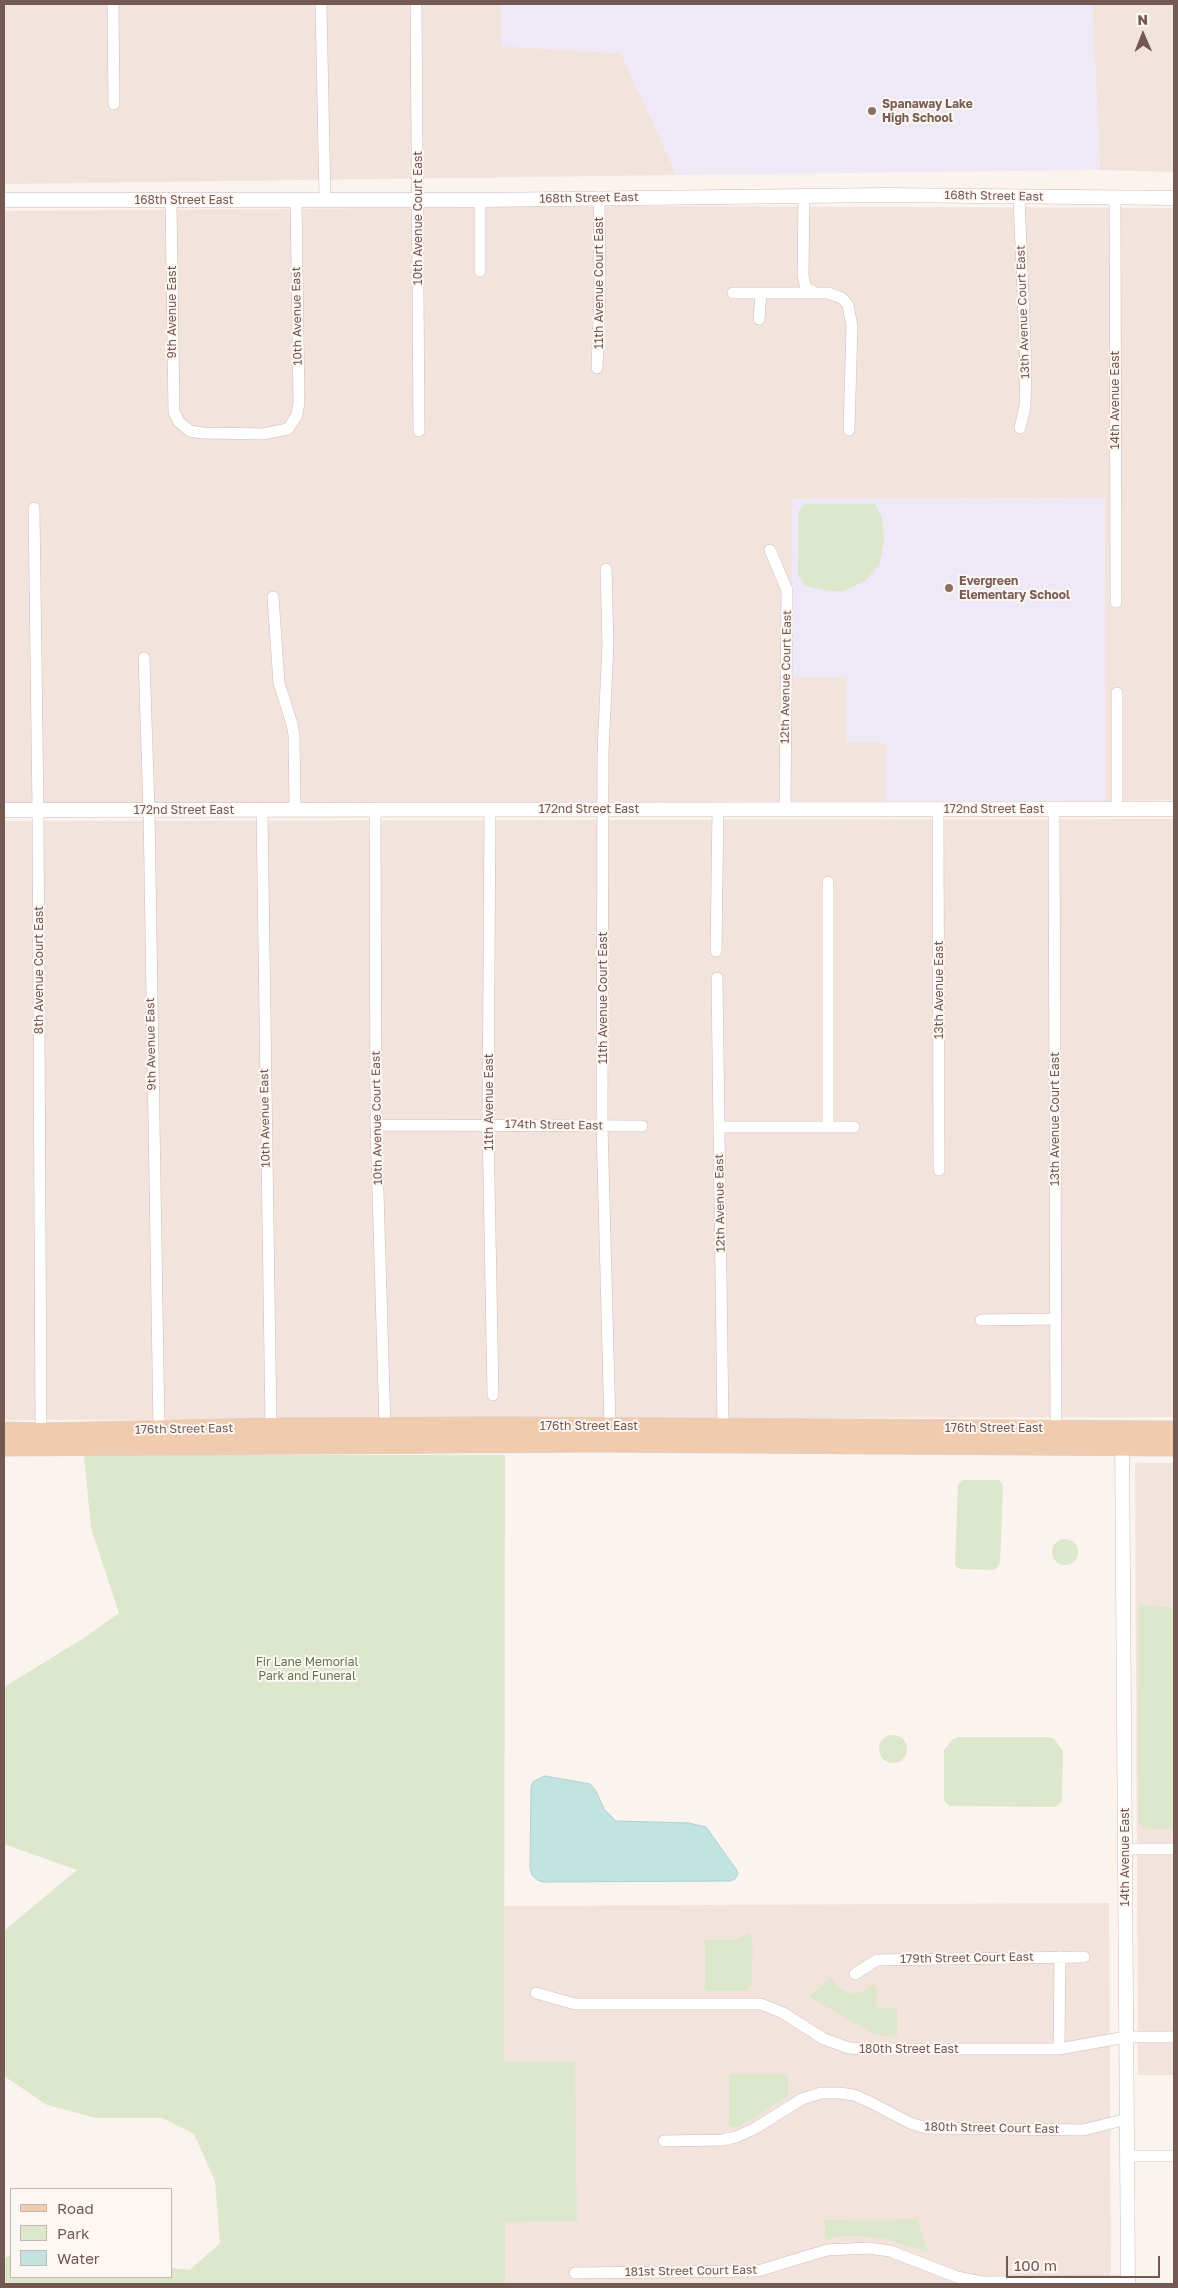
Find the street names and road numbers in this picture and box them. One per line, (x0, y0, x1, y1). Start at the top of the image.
street label: 10th Avenue Court East (411, 151, 425, 285)
street label: 168th Street East (944, 188, 1044, 204)
street label: 168th Street East (539, 190, 639, 206)
street label: 168th Street East (134, 193, 234, 207)
street label: 11th Avenue Court East (592, 217, 606, 349)
street label: 13th Avenue Court East (1013, 245, 1033, 379)
street label: 9th Avenue East (165, 266, 179, 358)
street label: 10th Avenue East (289, 266, 305, 366)
street label: 14th Avenue East (1108, 351, 1122, 449)
street label: 12th Avenue Court East (778, 610, 794, 744)
street label: 172nd Street East (539, 802, 639, 816)
street label: 172nd Street East (944, 802, 1044, 816)
street label: 172nd Street East (134, 803, 234, 817)
street label: 8th Avenue Court East (32, 906, 46, 1034)
street label: 11th Avenue Court East (596, 932, 610, 1064)
street label: 13th Avenue East (932, 941, 946, 1039)
street label: 9th Avenue East (143, 997, 159, 1091)
street label: 10th Avenue Court East (369, 1051, 385, 1185)
street label: 13th Avenue Court East (1048, 1052, 1062, 1186)
street label: 11th Avenue East (482, 1053, 496, 1151)
street label: 10th Avenue East (257, 1068, 273, 1168)
street label: 174th Street East (505, 1117, 603, 1133)
street label: 12th Avenue East (712, 1154, 728, 1252)
street label: 176th Street East (540, 1419, 638, 1433)
street label: 176th Street East (135, 1421, 233, 1437)
street label: 176th Street East (945, 1421, 1043, 1435)
street label: 14th Avenue East (1118, 1808, 1132, 1906)
street label: 179th Street Court East (900, 1950, 1034, 1966)
street label: 180th Street East (859, 2042, 959, 2056)
street label: 180th Street Court East (925, 2120, 1059, 2136)
street label: 181st Street Court East (625, 2263, 757, 2279)

